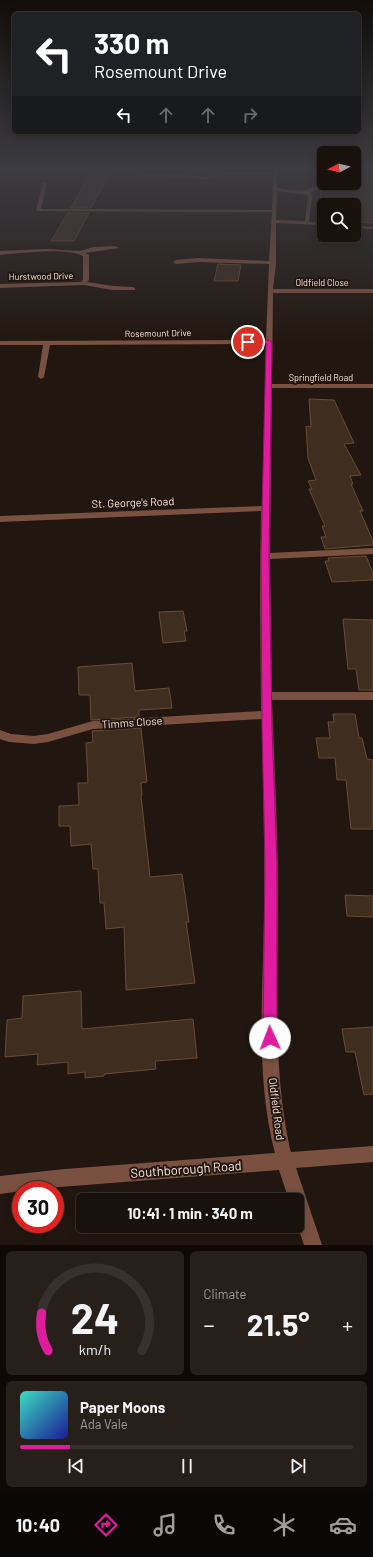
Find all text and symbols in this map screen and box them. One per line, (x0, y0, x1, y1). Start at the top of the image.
text: 330 m (94, 26, 169, 60)
icon: left (28, 28, 80, 80)
text: Rosemount Drive (94, 60, 227, 82)
icon: left (113, 104, 135, 126)
icon: ahead (155, 104, 177, 126)
icon: ahead (197, 104, 219, 126)
icon: right (239, 104, 261, 126)
north arrow (317, 146, 361, 190)
map controls (317, 146, 361, 242)
button: search (317, 198, 361, 242)
street label: Hurstwood Drive (9, 270, 74, 282)
street label: Oldfield Close (295, 277, 349, 288)
pin (231, 325, 265, 359)
street label: Rosemount Drive (125, 327, 192, 339)
icon: arrive (237, 331, 259, 353)
street label: Springfield Road (289, 372, 353, 383)
street label: St. George's Road (91, 494, 175, 510)
street label: Timms Close (101, 713, 163, 731)
position arrow (249, 1017, 291, 1059)
street label: Oldfield Road (267, 1077, 287, 1141)
street label: Southborough Road (130, 1157, 242, 1181)
speed limit sign: 30 (12, 1181, 64, 1233)
text: 10:41 · 1 min · 340 m (127, 1204, 253, 1222)
text: Climate (204, 1286, 247, 1302)
text: 24 (71, 1292, 119, 1342)
text: 21.5° (247, 1306, 310, 1342)
text: − (204, 1311, 215, 1337)
text: + (342, 1311, 353, 1337)
text: km/h (79, 1341, 111, 1358)
text: Paper Moons (80, 1398, 165, 1416)
text: Ada Vale (80, 1416, 128, 1432)
icon: previous (65, 1455, 87, 1477)
icon: pause (176, 1455, 198, 1477)
icon: next (287, 1455, 309, 1477)
icon: directions (92, 1511, 120, 1539)
icon: music (151, 1511, 179, 1539)
icon: phone (210, 1511, 238, 1539)
icon: climate (270, 1511, 298, 1539)
icon: car (329, 1511, 357, 1539)
text: 10:40 (16, 1514, 60, 1536)

